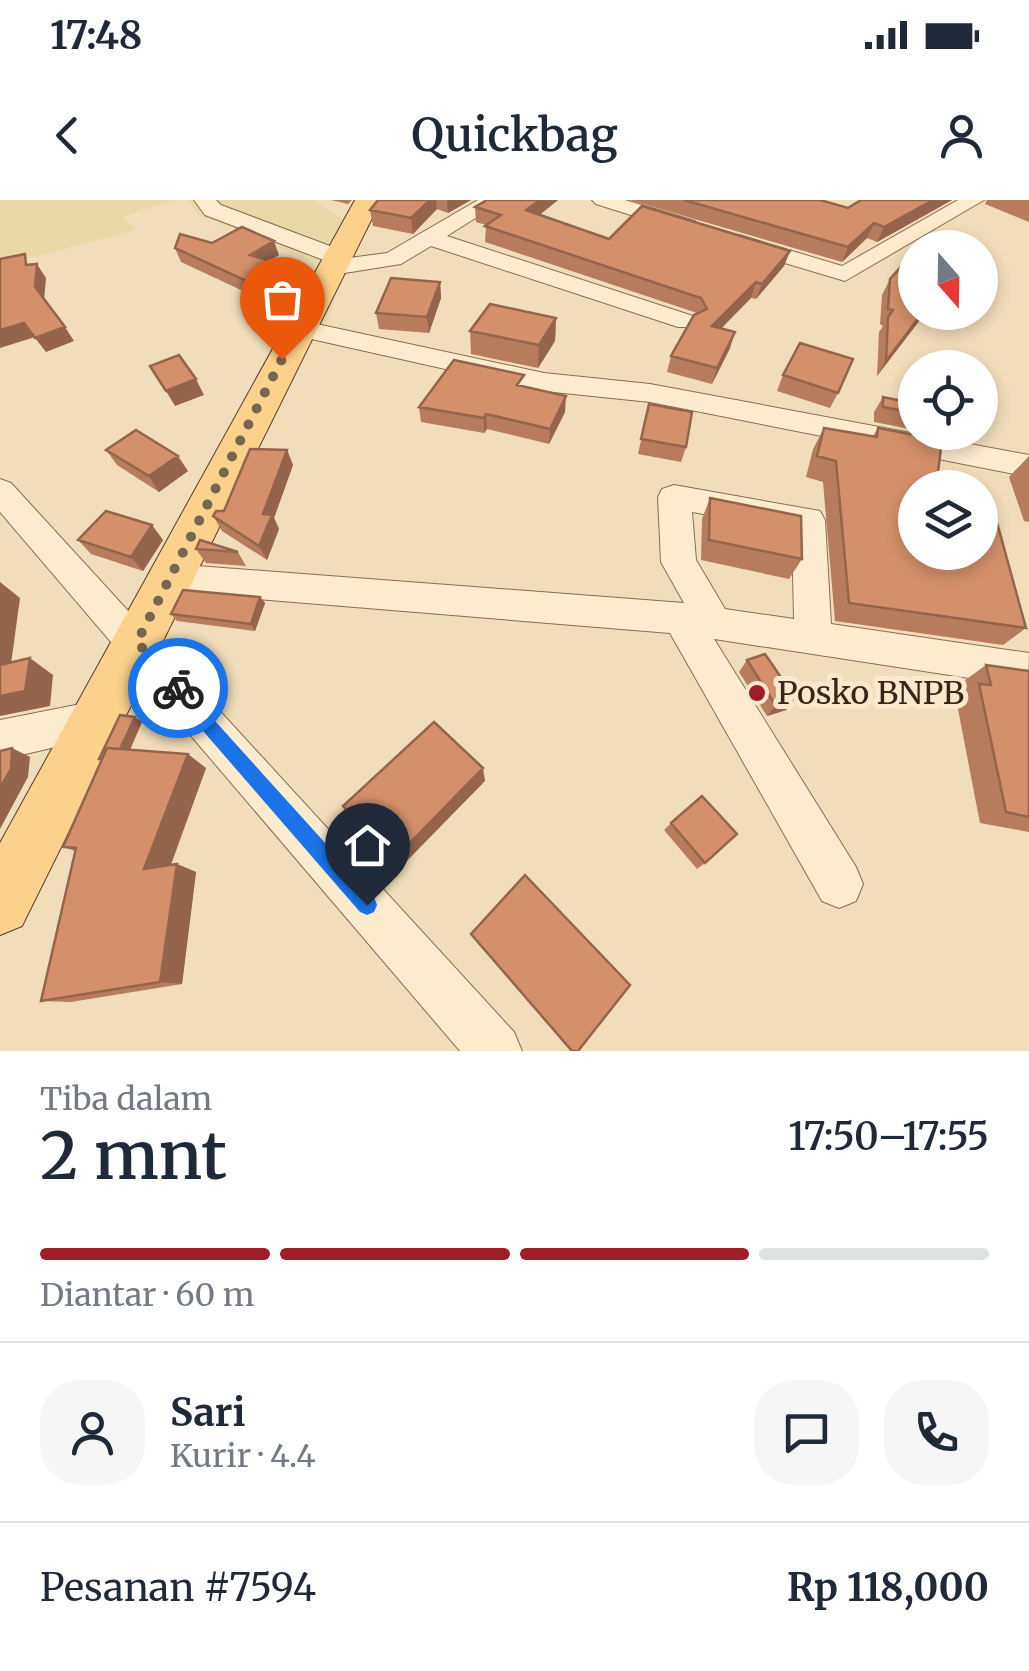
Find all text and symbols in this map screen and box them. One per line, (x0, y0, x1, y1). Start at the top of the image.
text: 17:48 (50, 12, 142, 59)
text: Quickbag (411, 107, 618, 163)
icon: back (40, 108, 95, 163)
icon: person (934, 108, 989, 163)
north arrow (898, 230, 998, 330)
map controls (898, 230, 998, 570)
pin (240, 257, 325, 360)
icon: bag (255, 272, 310, 327)
button: locate (898, 350, 998, 450)
button: layers (898, 470, 998, 570)
courier (128, 638, 228, 738)
icon: bike (151, 661, 206, 716)
place label: Posko BNPB (777, 673, 964, 713)
marker: Posko BNPB (746, 682, 768, 704)
pin (325, 803, 410, 906)
icon: home (340, 818, 395, 873)
text: Tiba dalam (40, 1079, 212, 1119)
text: 17:50–17:55 (788, 1113, 989, 1160)
text: 2 mnt (40, 1115, 227, 1197)
text: Diantar · 60 m (40, 1275, 255, 1315)
button: person (40, 1380, 145, 1485)
button: chat (754, 1380, 859, 1485)
button: phone (884, 1380, 989, 1485)
text: Sari (170, 1389, 245, 1436)
text: Kurir · 4.4 (170, 1436, 316, 1476)
text: Pesanan #7594 (40, 1564, 316, 1611)
text: Rp 118,000 (787, 1564, 989, 1611)

